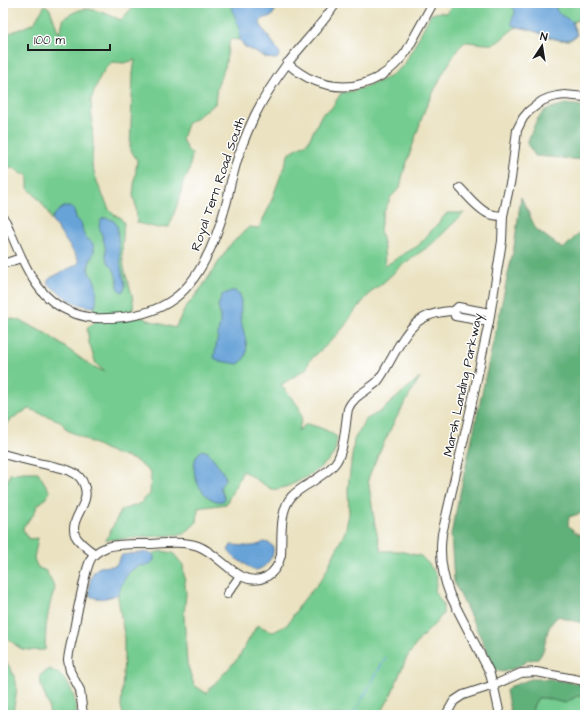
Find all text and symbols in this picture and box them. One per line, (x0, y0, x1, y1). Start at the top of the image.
scale bar (28, 26, 110, 52)
north arrow (522, 26, 562, 66)
text: N (539, 29, 549, 45)
text: 100 m (34, 32, 65, 49)
street label: Royal Tern Road South (187, 114, 251, 254)
street label: Marsh Landing Parkway (439, 312, 488, 459)

